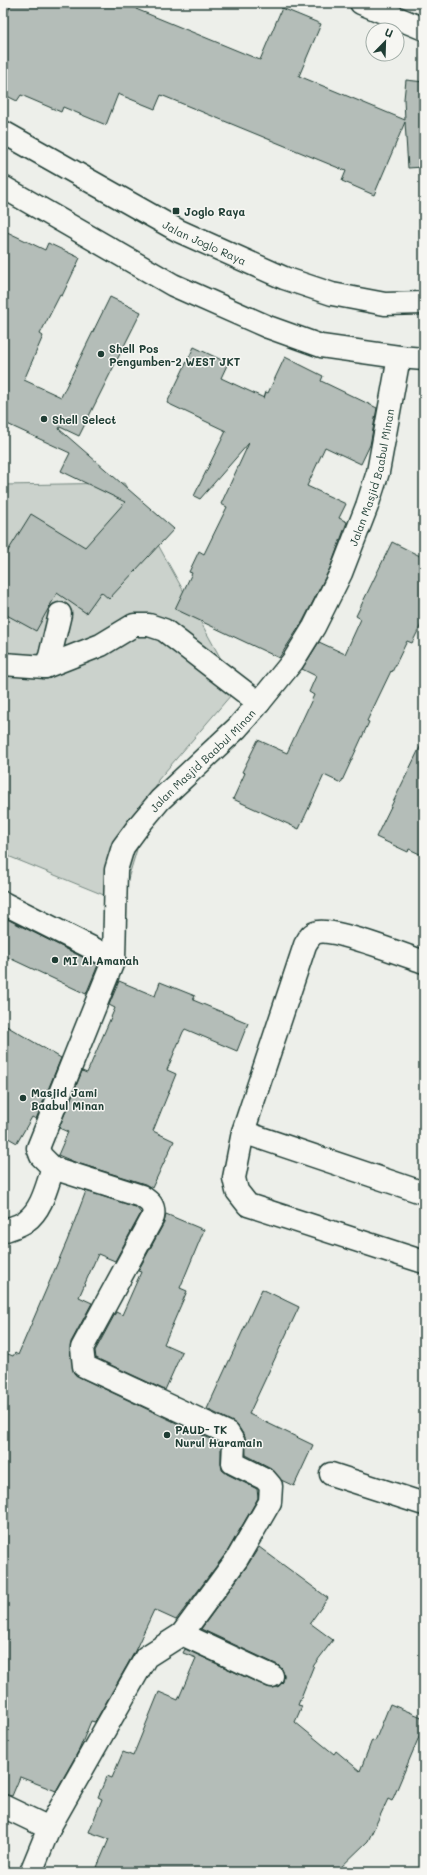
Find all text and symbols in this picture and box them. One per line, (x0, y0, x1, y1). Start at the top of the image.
north arrow (365, 22, 405, 62)
text: U (383, 24, 396, 41)
place label: Joglo Raya (184, 204, 245, 219)
marker: Joglo Raya (171, 206, 181, 216)
street label: Jalan Joglo Raya (160, 216, 249, 268)
place label: Shell Pos Pengumben-2 WEST JKT (109, 341, 241, 369)
marker: Shell Pos Pengumben-2 WEST JKT (96, 349, 106, 359)
street label: Jalan Masjid Baabul Minan (345, 408, 397, 548)
place label: Shell Select (52, 412, 116, 427)
marker: Shell Select (39, 414, 49, 424)
street label: Jalan Masjid Baabul Minan (146, 705, 258, 815)
place label: MI Al Amanah (63, 953, 139, 968)
marker: MI Al Amanah (50, 955, 60, 965)
place label: Masjid Jami Baabul Minan (31, 1085, 104, 1113)
marker: Masjid Jami Baabul Minan (18, 1093, 28, 1103)
place label: PAUD- TK Nurul Haramain (175, 1422, 262, 1450)
marker: PAUD- TK Nurul Haramain (162, 1430, 172, 1440)

